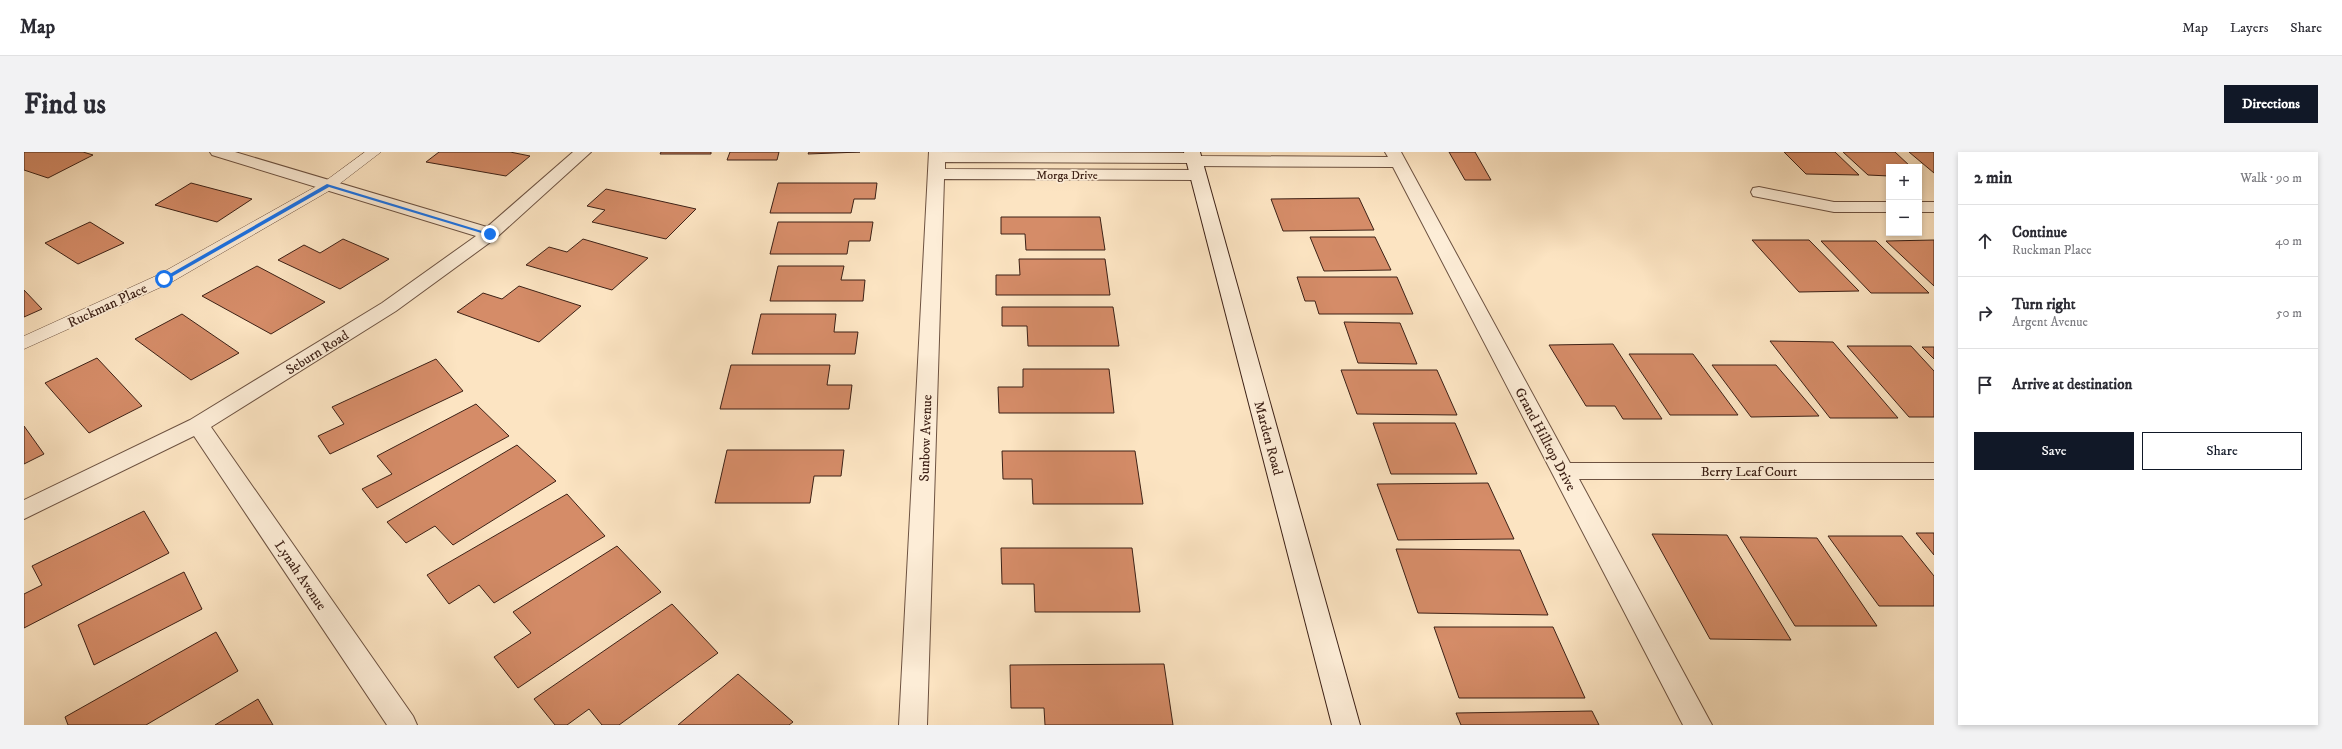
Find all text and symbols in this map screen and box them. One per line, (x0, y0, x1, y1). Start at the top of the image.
text: Map (20, 16, 55, 39)
text: Map (2182, 19, 2208, 37)
text: Layers (2230, 19, 2268, 37)
text: Share (2290, 19, 2322, 37)
button: Directions (2224, 85, 2318, 123)
text: Find us (24, 87, 106, 122)
map controls (1886, 164, 1922, 236)
button: + (1886, 164, 1922, 200)
text: 2 min (1974, 167, 2012, 189)
street label: Morga Drive (1036, 168, 1098, 183)
text: Walk · 90 m (2240, 170, 2302, 186)
button: − (1886, 200, 1922, 236)
text: Continue (2012, 223, 2067, 242)
route end (481, 225, 499, 243)
icon: ahead (1974, 230, 1996, 252)
text: 40 m (2275, 233, 2302, 249)
text: Ruckman Place (2012, 242, 2092, 258)
route start (155, 270, 173, 288)
street label: Ruckman Place (65, 280, 150, 332)
text: Turn right (2012, 295, 2075, 314)
icon: right (1974, 302, 1996, 324)
text: 50 m (2276, 305, 2302, 321)
text: Argent Avenue (2012, 314, 2088, 330)
street label: Seburn Road (283, 326, 352, 379)
icon: arrive (1974, 374, 1996, 396)
text: Arrive at destination (2012, 375, 2132, 394)
street label: Grand Hilltop Drive (1510, 385, 1580, 494)
street label: Sunbow Avenue (915, 394, 937, 482)
street label: Marden Road (1250, 399, 1287, 477)
button: Save (1974, 432, 2134, 470)
button: Share (2142, 432, 2302, 470)
street label: Berry Leaf Court (1701, 463, 1798, 481)
street label: Lynah Avenue (270, 537, 330, 614)

